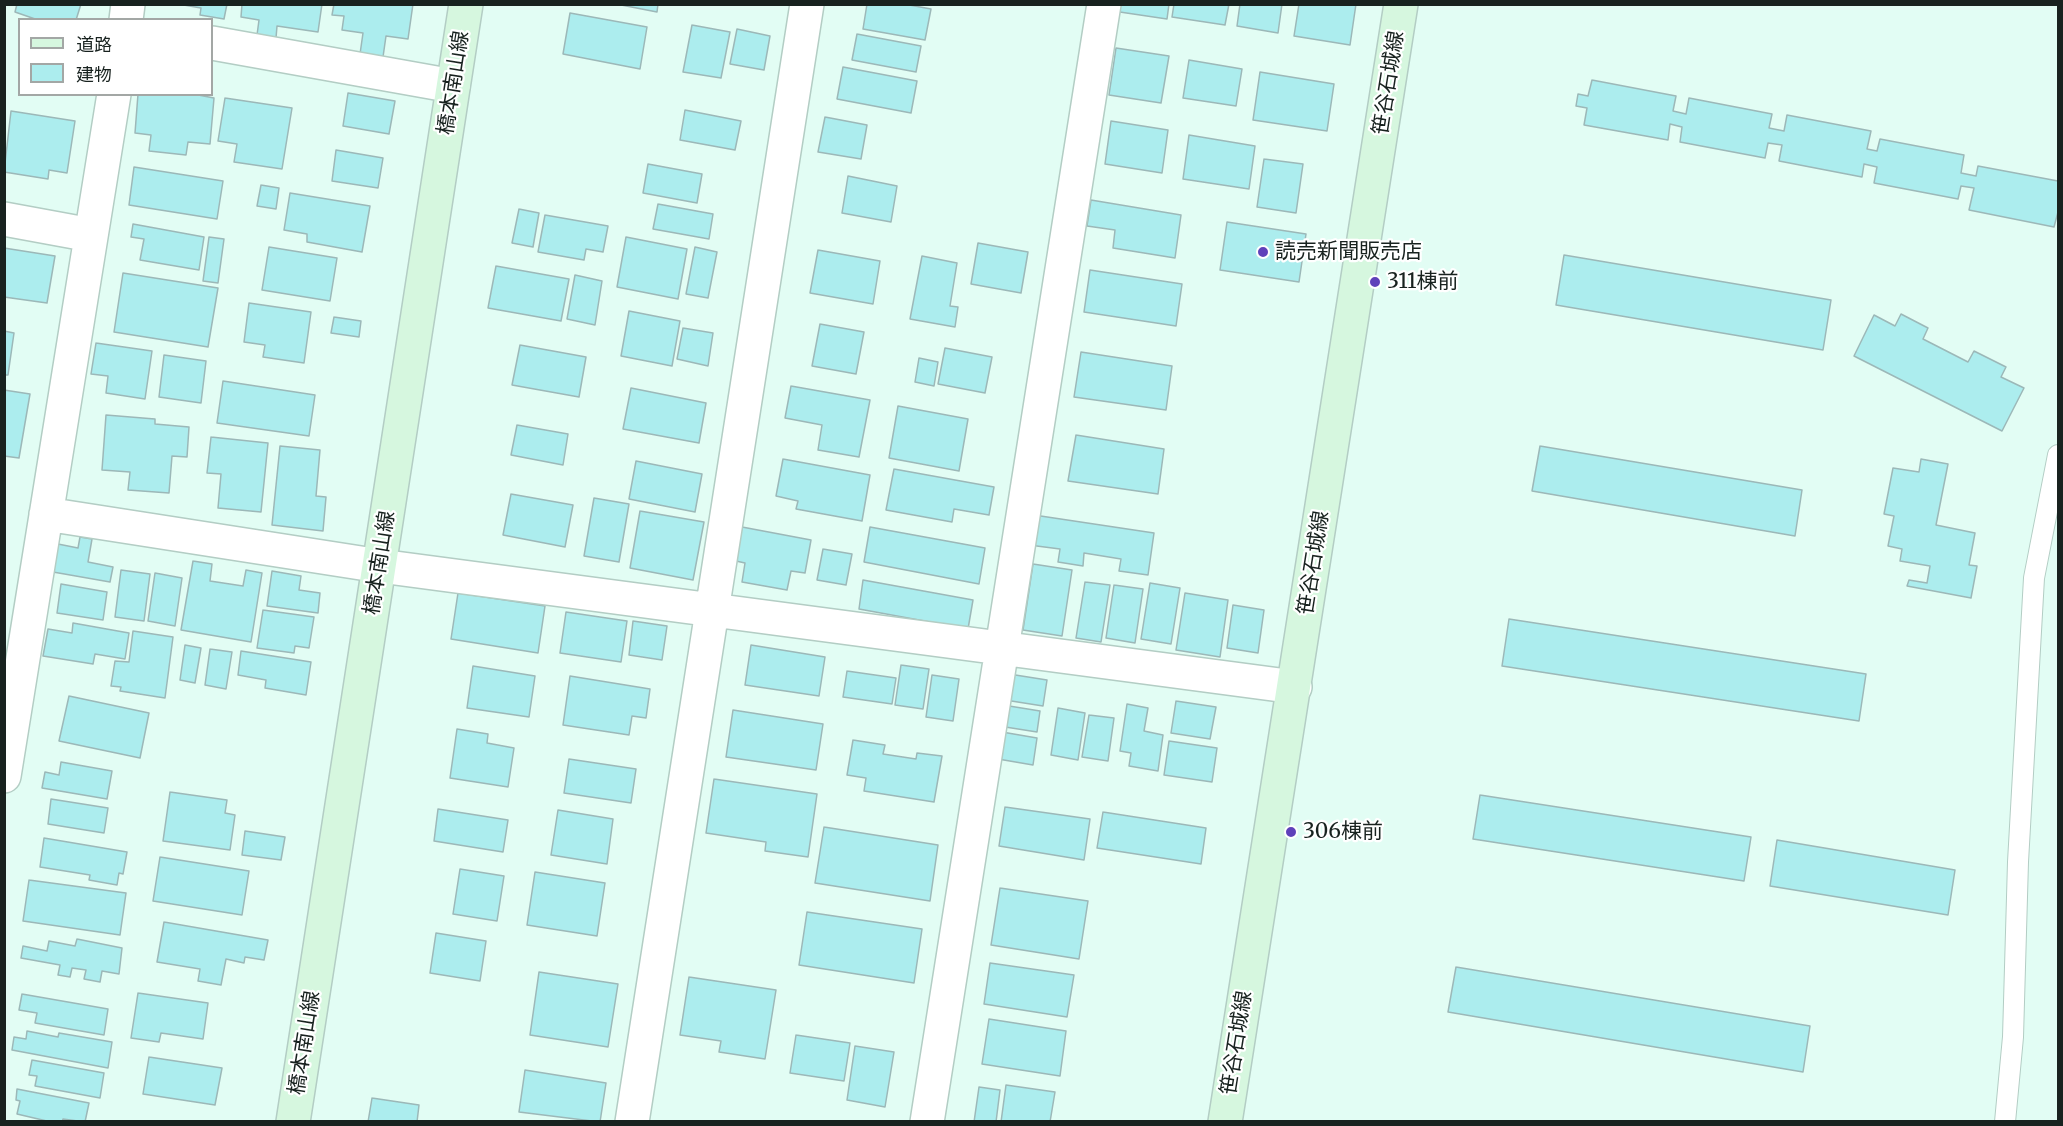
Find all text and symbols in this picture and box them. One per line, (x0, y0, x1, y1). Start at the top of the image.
legend (18, 18, 213, 96)
street label: 橋本南山線 (433, 29, 475, 137)
street label: 笹谷石城線 (1368, 29, 1410, 137)
text: 道路 (76, 33, 112, 56)
text: 建物 (76, 63, 112, 86)
place label: 読売新聞販売店 (1275, 239, 1422, 265)
marker: 読売新聞販売店 (1256, 245, 1270, 259)
place label: 311棟前 (1387, 269, 1458, 295)
marker: 311棟前 (1368, 275, 1382, 289)
street label: 橋本南山線 (359, 509, 401, 617)
street label: 笹谷石城線 (1293, 509, 1335, 617)
place label: 306棟前 (1303, 819, 1383, 845)
marker: 306棟前 (1284, 825, 1298, 839)
street label: 橋本南山線 (284, 989, 326, 1097)
street label: 笹谷石城線 (1216, 989, 1258, 1097)

